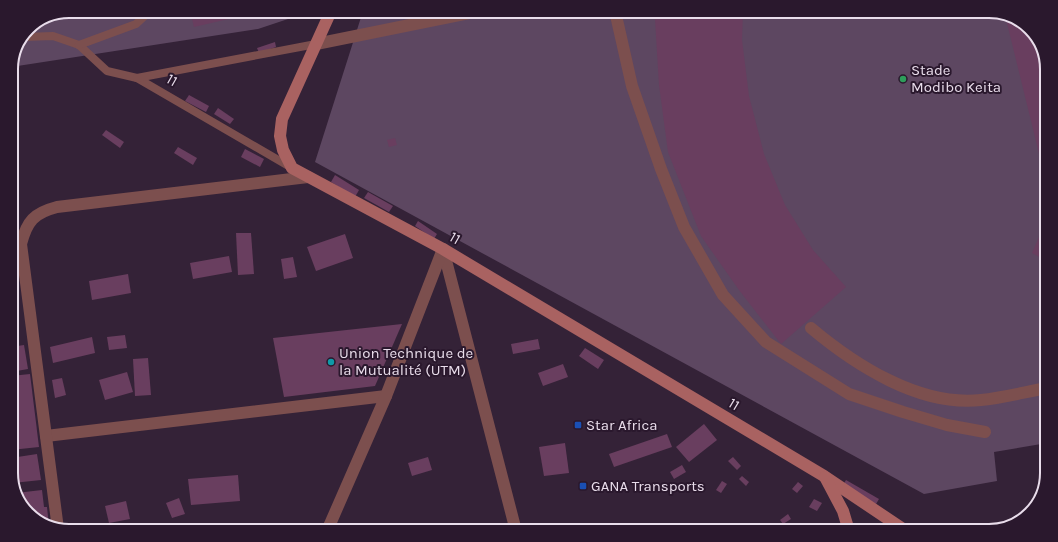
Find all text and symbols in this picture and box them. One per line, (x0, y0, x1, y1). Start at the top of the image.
place label: Stade Modibo Keita (911, 61, 1001, 96)
street label: 11 (163, 70, 181, 90)
marker: Stade Modibo Keita (898, 74, 908, 84)
street label: 11 (446, 228, 464, 248)
place label: Union Technique de la Mutualité (UTM) (339, 344, 473, 379)
marker: Union Technique de la Mutualité (UTM) (326, 357, 336, 367)
street label: 11 (725, 394, 743, 414)
place label: Star Africa (586, 416, 657, 434)
marker: Star Africa (573, 420, 583, 430)
place label: GANA Transports (591, 477, 705, 495)
marker: GANA Transports (578, 481, 588, 491)

